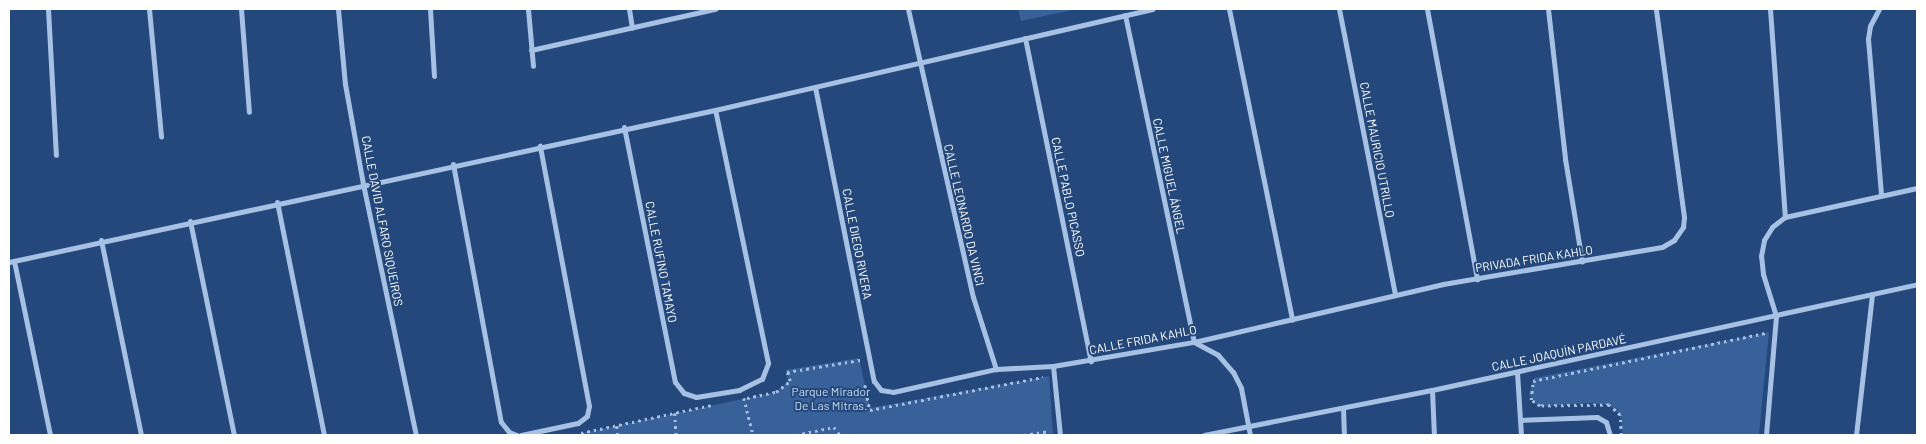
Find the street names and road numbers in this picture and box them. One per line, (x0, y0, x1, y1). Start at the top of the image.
street label: CALLE MAURICIO UTRILLO (1357, 81, 1397, 219)
street label: CALLE MIGUEL ÁNGEL (1150, 117, 1188, 235)
street label: CALLE DAVID ALFARO SIQUEIROS (358, 134, 406, 308)
street label: CALLE PABLO PICASSO (1048, 136, 1088, 258)
street label: CALLE LEONARDO DA VINCI (941, 143, 987, 287)
street label: CALLE DIEGO RIVERA (839, 187, 875, 301)
street label: CALLE RUFINO TAMAYO (642, 200, 680, 324)
street label: PRIVADA FRIDA KAHLO (1474, 243, 1594, 275)
street label: CALLE FRIDA KAHLO (1088, 323, 1198, 357)
street label: CALLE JOAQUÍN PARDAVÉ (1491, 332, 1627, 374)

